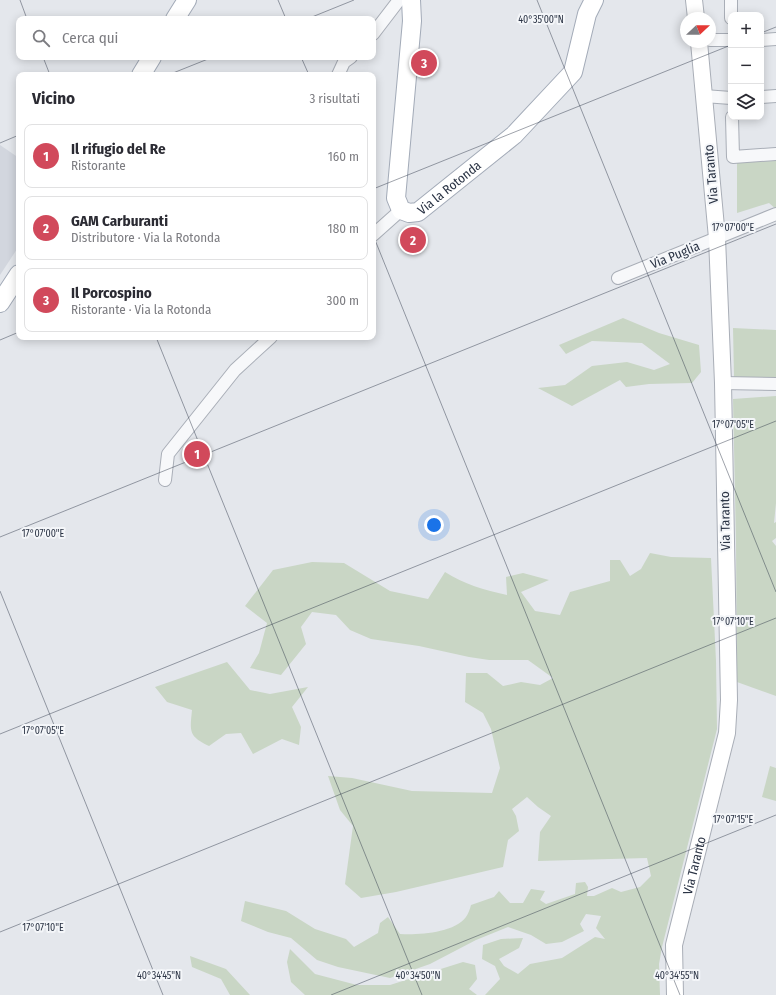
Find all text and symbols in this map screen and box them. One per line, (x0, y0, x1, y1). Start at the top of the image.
north arrow (680, 12, 716, 48)
map controls (728, 12, 764, 120)
button: + (728, 12, 764, 48)
text: 40°35'00"N (518, 14, 564, 26)
search box (16, 16, 376, 60)
icon: search (30, 27, 52, 49)
text: Cerca qui (62, 29, 118, 47)
pin: 3 (411, 48, 437, 78)
button: − (728, 48, 764, 84)
button: layers (728, 84, 764, 120)
text: Vicino (32, 88, 75, 109)
text: 3 risultati (309, 91, 360, 106)
text: Il rifugio del Re (71, 140, 166, 158)
street label: Via Taranto (701, 144, 721, 204)
text: 1 (43, 149, 49, 164)
text: 160 m (328, 149, 359, 164)
street label: Via la Rotonda (414, 157, 484, 217)
text: Ristorante (71, 158, 126, 173)
text: GAM Carburanti (71, 212, 168, 230)
text: 2 (43, 221, 49, 236)
text: 180 m (328, 221, 359, 236)
text: 17°07'00"E (712, 222, 755, 234)
pin: 2 (400, 225, 426, 255)
text: Distributore · Via la Rotonda (71, 230, 220, 245)
street label: Via Puglia (648, 238, 702, 272)
text: Il Porcospino (71, 284, 152, 302)
text: 3 (43, 293, 49, 308)
text: 300 m (327, 293, 359, 308)
text: Ristorante · Via la Rotonda (71, 302, 211, 317)
text: 17°07'05"E (712, 419, 754, 431)
pin: 1 (184, 439, 210, 469)
street label: Via Taranto (717, 491, 733, 551)
your location (424, 515, 444, 535)
text: 17°07'00"E (22, 528, 65, 540)
text: 17°07'10"E (712, 616, 754, 628)
text: 17°07'05"E (22, 725, 64, 737)
text: 17°07'15"E (713, 814, 754, 826)
street label: Via Taranto (679, 835, 708, 896)
text: 17°07'10"E (22, 922, 64, 934)
text: 40°34'45"N (137, 970, 181, 982)
text: 40°34'50"N (395, 970, 441, 982)
text: 40°34'55"N (655, 970, 699, 982)

